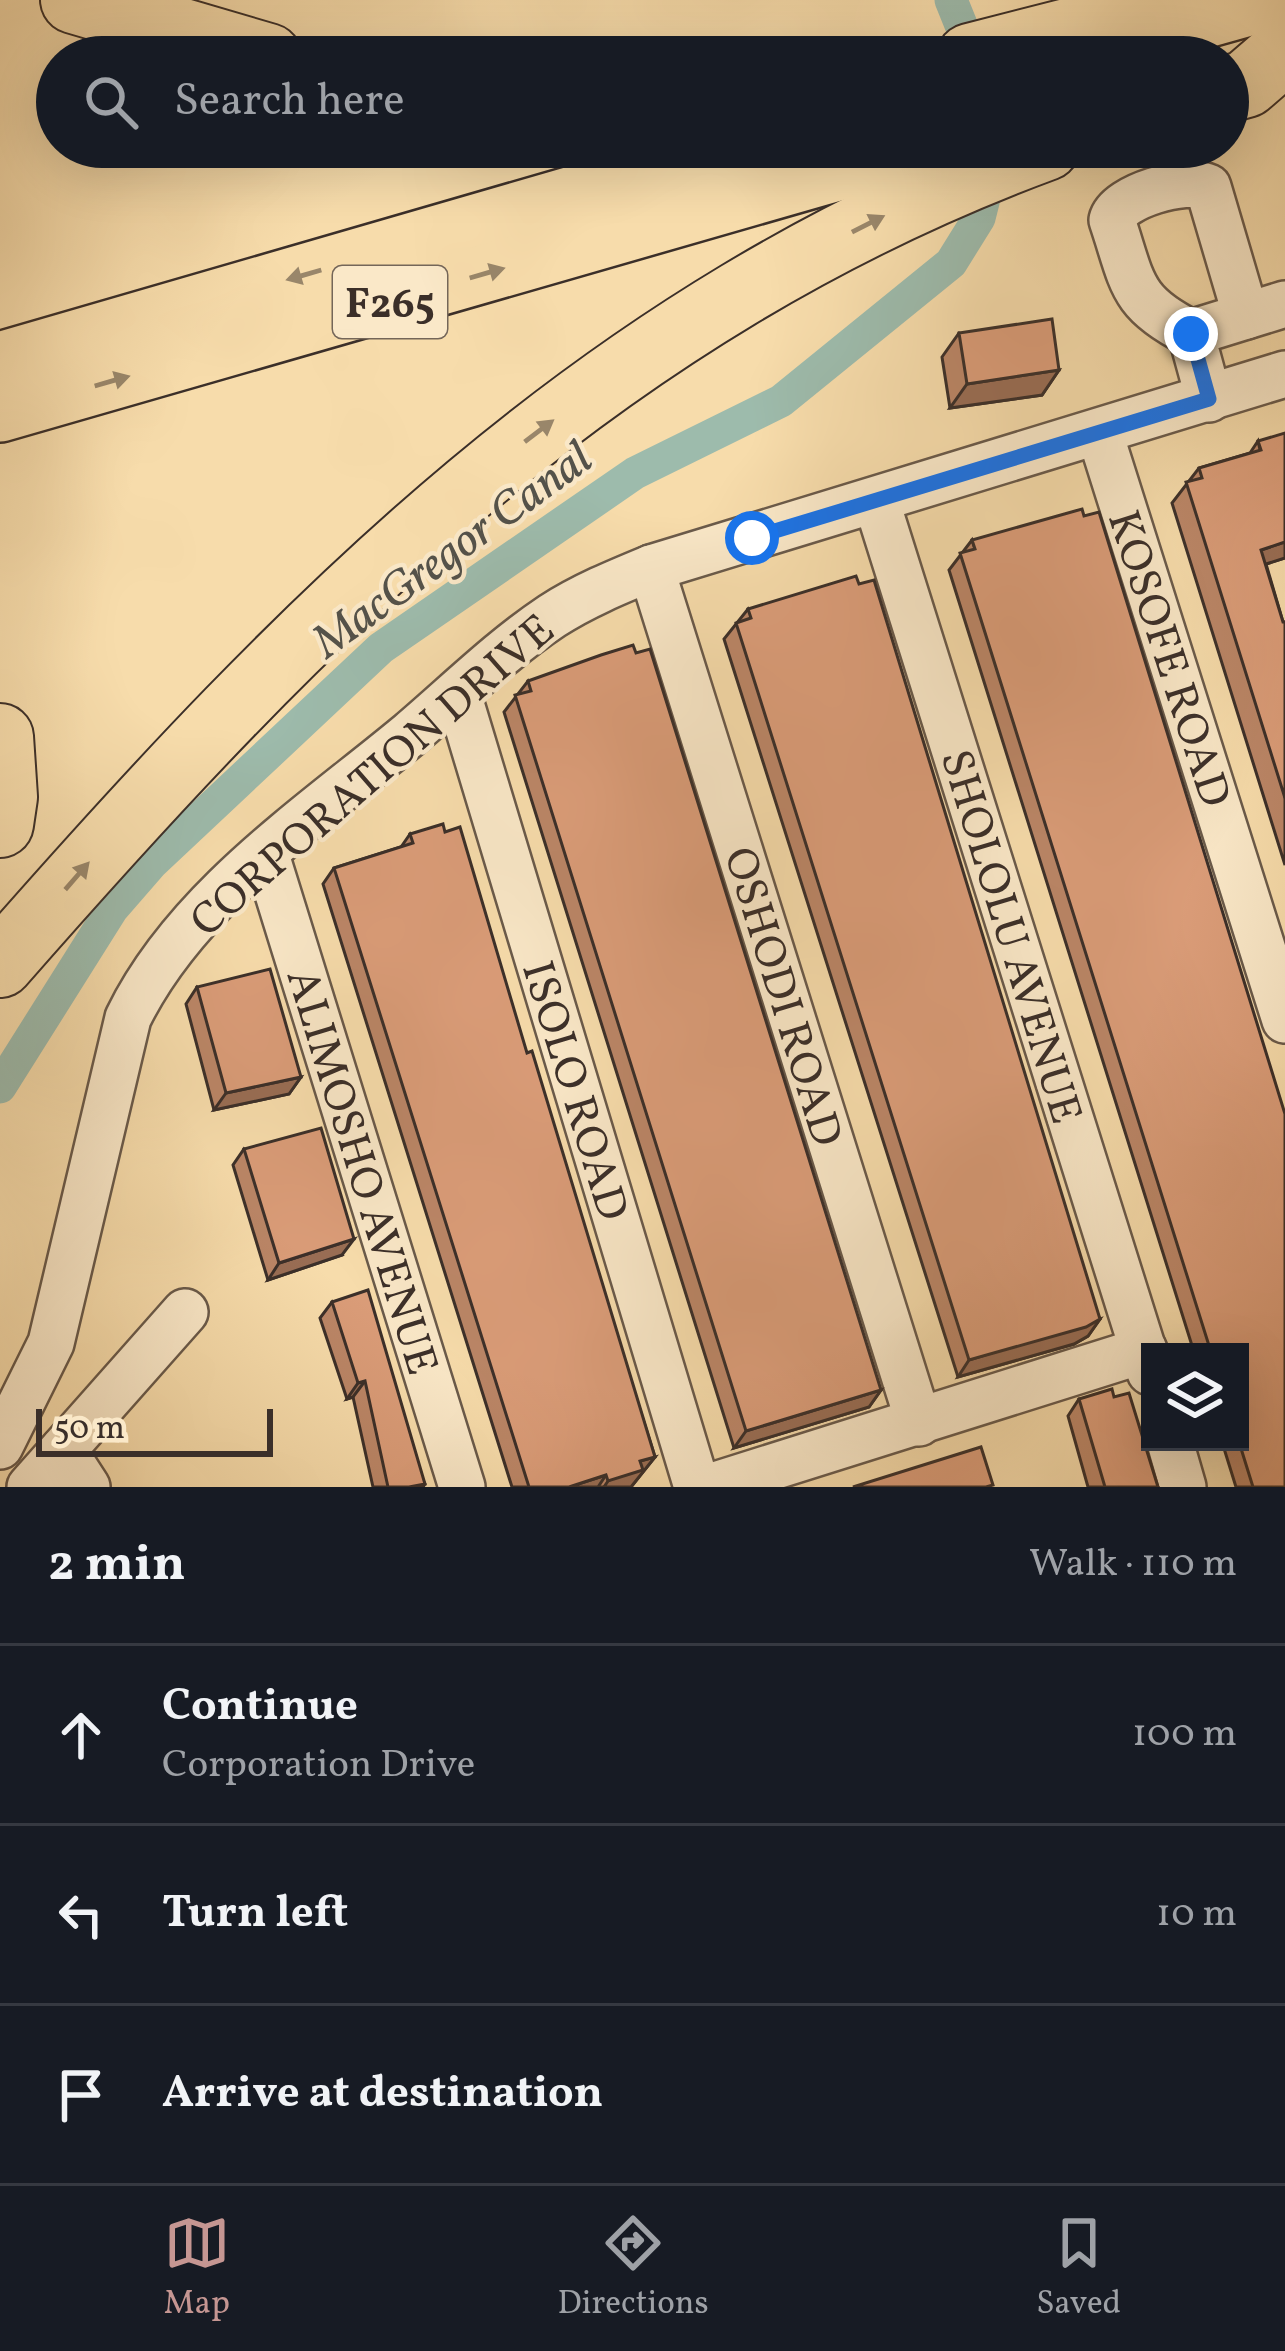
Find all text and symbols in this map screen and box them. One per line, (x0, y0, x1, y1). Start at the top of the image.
search box (36, 36, 1249, 168)
icon: search (78, 69, 144, 135)
text: Search here (174, 71, 405, 134)
one-way arrow (851, 215, 885, 235)
one-way arrow (469, 263, 506, 281)
one-way arrow (285, 266, 322, 285)
road number: F265 (333, 266, 447, 338)
route end (1164, 307, 1218, 361)
one-way arrow (95, 371, 131, 389)
one-way arrow (523, 420, 554, 444)
water label: MacGregor Canal (298, 427, 607, 677)
street label: KOSOFE ROAD (1089, 503, 1244, 816)
route start (725, 511, 779, 565)
street label: CORPORATION DRIVE (178, 601, 570, 953)
street label: SHOLOLU AVENUE (922, 743, 1096, 1132)
street label: OSHODI ROAD (705, 840, 856, 1155)
one-way arrow (63, 861, 90, 891)
street label: ISOLO ROAD (503, 954, 642, 1229)
street label: ALIMOSHO AVENUE (268, 961, 451, 1383)
map controls (1141, 1343, 1249, 1451)
button: layers (1141, 1343, 1249, 1451)
scale bar (36, 1403, 273, 1456)
text: 50 m (54, 1407, 125, 1453)
text: 2 min (48, 1530, 186, 1601)
text: Walk · 110 m (1029, 1538, 1237, 1592)
text: Continue (162, 1676, 358, 1739)
icon: ahead (48, 1702, 114, 1768)
text: 100 m (1132, 1708, 1237, 1762)
text: Corporation Drive (162, 1739, 475, 1793)
icon: left (48, 1882, 114, 1948)
text: Turn left (162, 1883, 348, 1946)
text: 10 m (1156, 1888, 1237, 1942)
icon: arrive (48, 2062, 114, 2128)
text: Arrive at destination (162, 2063, 603, 2126)
tab: Map (164, 2210, 230, 2328)
tab: Directions (557, 2210, 709, 2328)
tab: Saved (1036, 2210, 1121, 2328)

